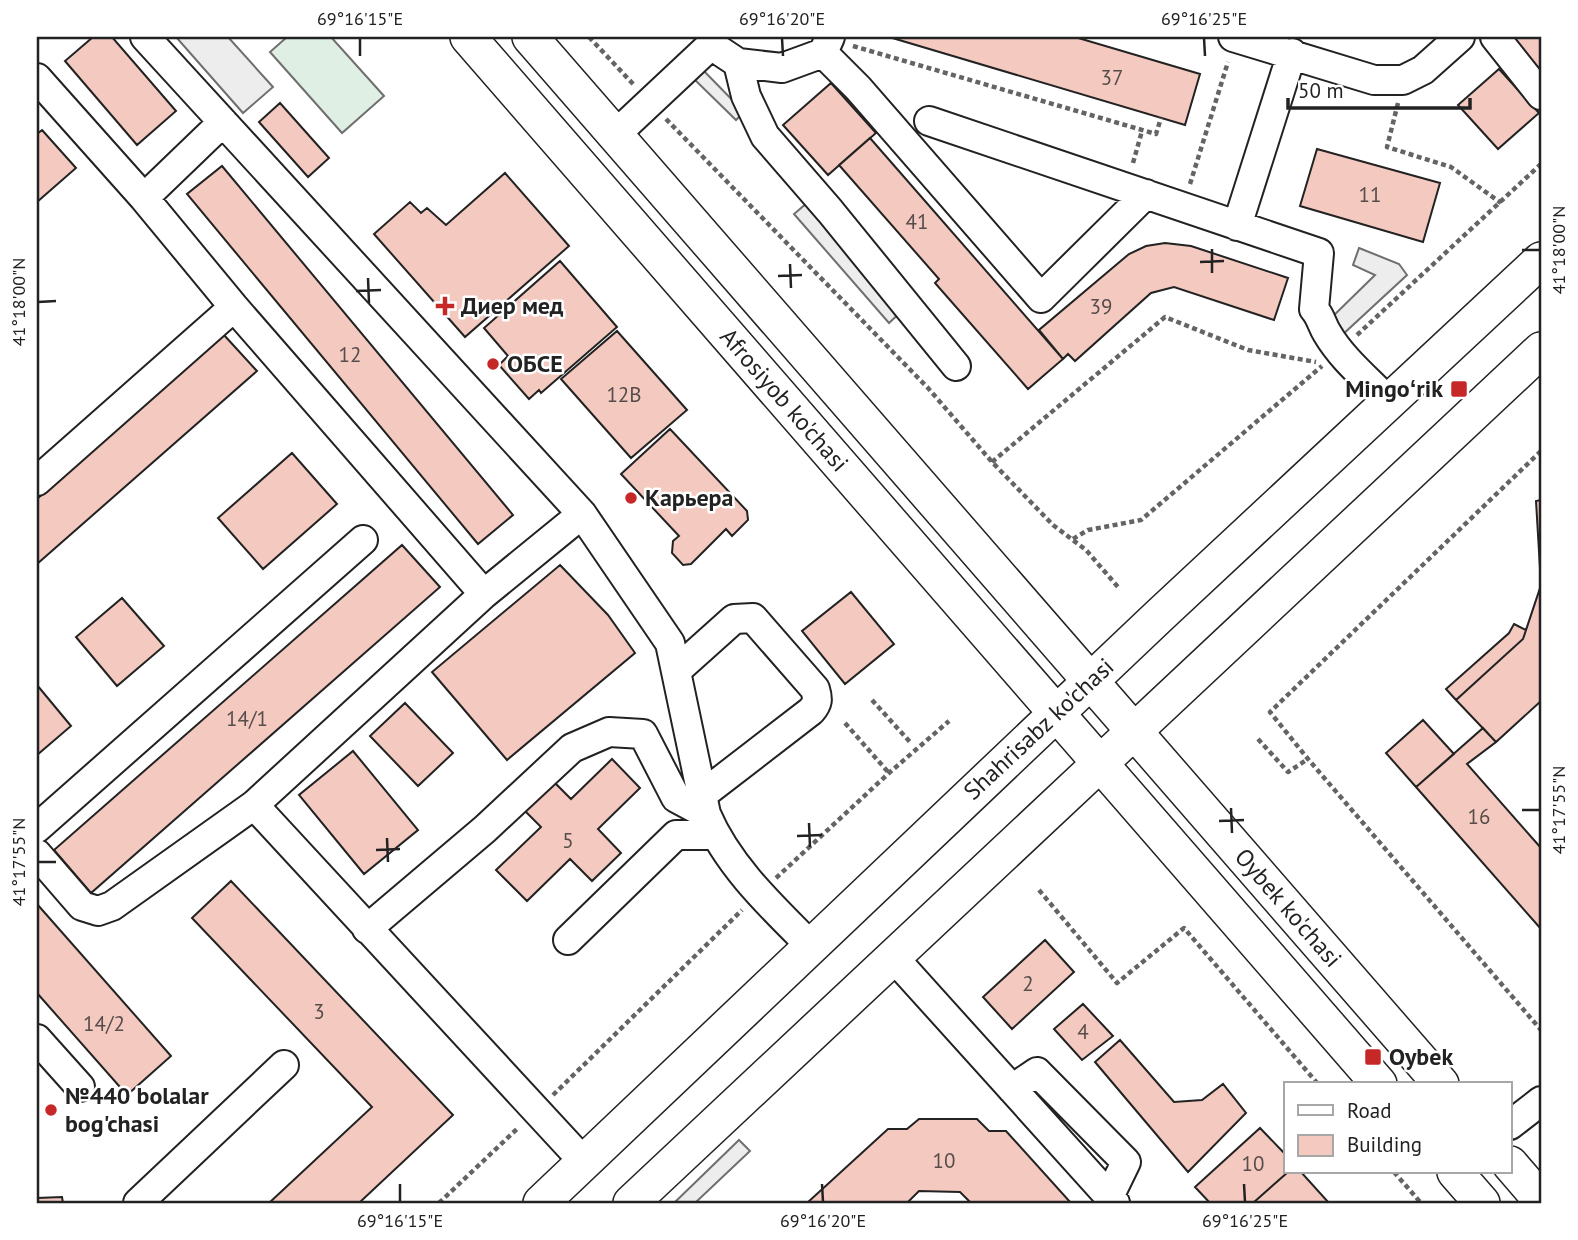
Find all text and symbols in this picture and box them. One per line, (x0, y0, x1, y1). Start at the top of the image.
text: 69°16'15"E (317, 7, 403, 30)
text: 69°16'20"E (739, 7, 825, 30)
text: 69°16'25"E (1161, 7, 1247, 30)
house number: 37 (1101, 64, 1123, 91)
scale bar (1288, 66, 1470, 110)
text: 50 m (1298, 77, 1344, 104)
house number: 11 (1359, 181, 1381, 208)
text: 41°18'00"N (1547, 206, 1570, 294)
house number: 41 (906, 208, 928, 235)
text: 41°18'00"N (7, 258, 30, 346)
place label: Диер мед (461, 290, 564, 321)
house number: 39 (1090, 293, 1112, 320)
marker: Диер мед (435, 296, 455, 316)
street label: Afrosiyob ko'chasi (713, 321, 855, 478)
house number: 12 (339, 341, 361, 368)
place label: ОБСЕ (507, 348, 563, 379)
marker: ОБСЕ (485, 356, 501, 372)
place label: Mingoʻrik (1345, 373, 1443, 404)
marker: Mingoʻrik (1449, 379, 1469, 399)
house number: 12B (606, 381, 642, 408)
place label: Карьера (645, 482, 733, 513)
marker: Карьера (623, 490, 639, 506)
street label: Shahrisabz ko'chasi (957, 651, 1120, 806)
house number: 14/1 (226, 705, 268, 732)
text: 41°17'55"N (1547, 766, 1570, 854)
house number: 16 (1468, 803, 1490, 830)
text: 41°17'55"N (7, 818, 30, 906)
house number: 5 (562, 827, 574, 854)
street label: Oybek ko'chasi (1228, 842, 1348, 974)
house number: 2 (1022, 970, 1034, 997)
house number: 3 (313, 998, 325, 1025)
house number: 14/2 (83, 1010, 125, 1037)
house number: 4 (1077, 1018, 1089, 1045)
place label: Oybek (1389, 1041, 1453, 1072)
marker: Oybek (1363, 1047, 1383, 1067)
place label: №440 bolalar bog'chasi (65, 1080, 209, 1139)
legend (1284, 1082, 1512, 1174)
text: Road (1347, 1097, 1391, 1124)
marker: №440 bolalar bog'chasi (43, 1102, 59, 1118)
text: Building (1347, 1131, 1422, 1158)
house number: 10 (933, 1147, 955, 1174)
house number: 10 (1242, 1150, 1264, 1177)
text: 69°16'15"E (357, 1209, 443, 1232)
text: 69°16'20"E (780, 1209, 866, 1232)
text: 69°16'25"E (1202, 1209, 1288, 1232)

